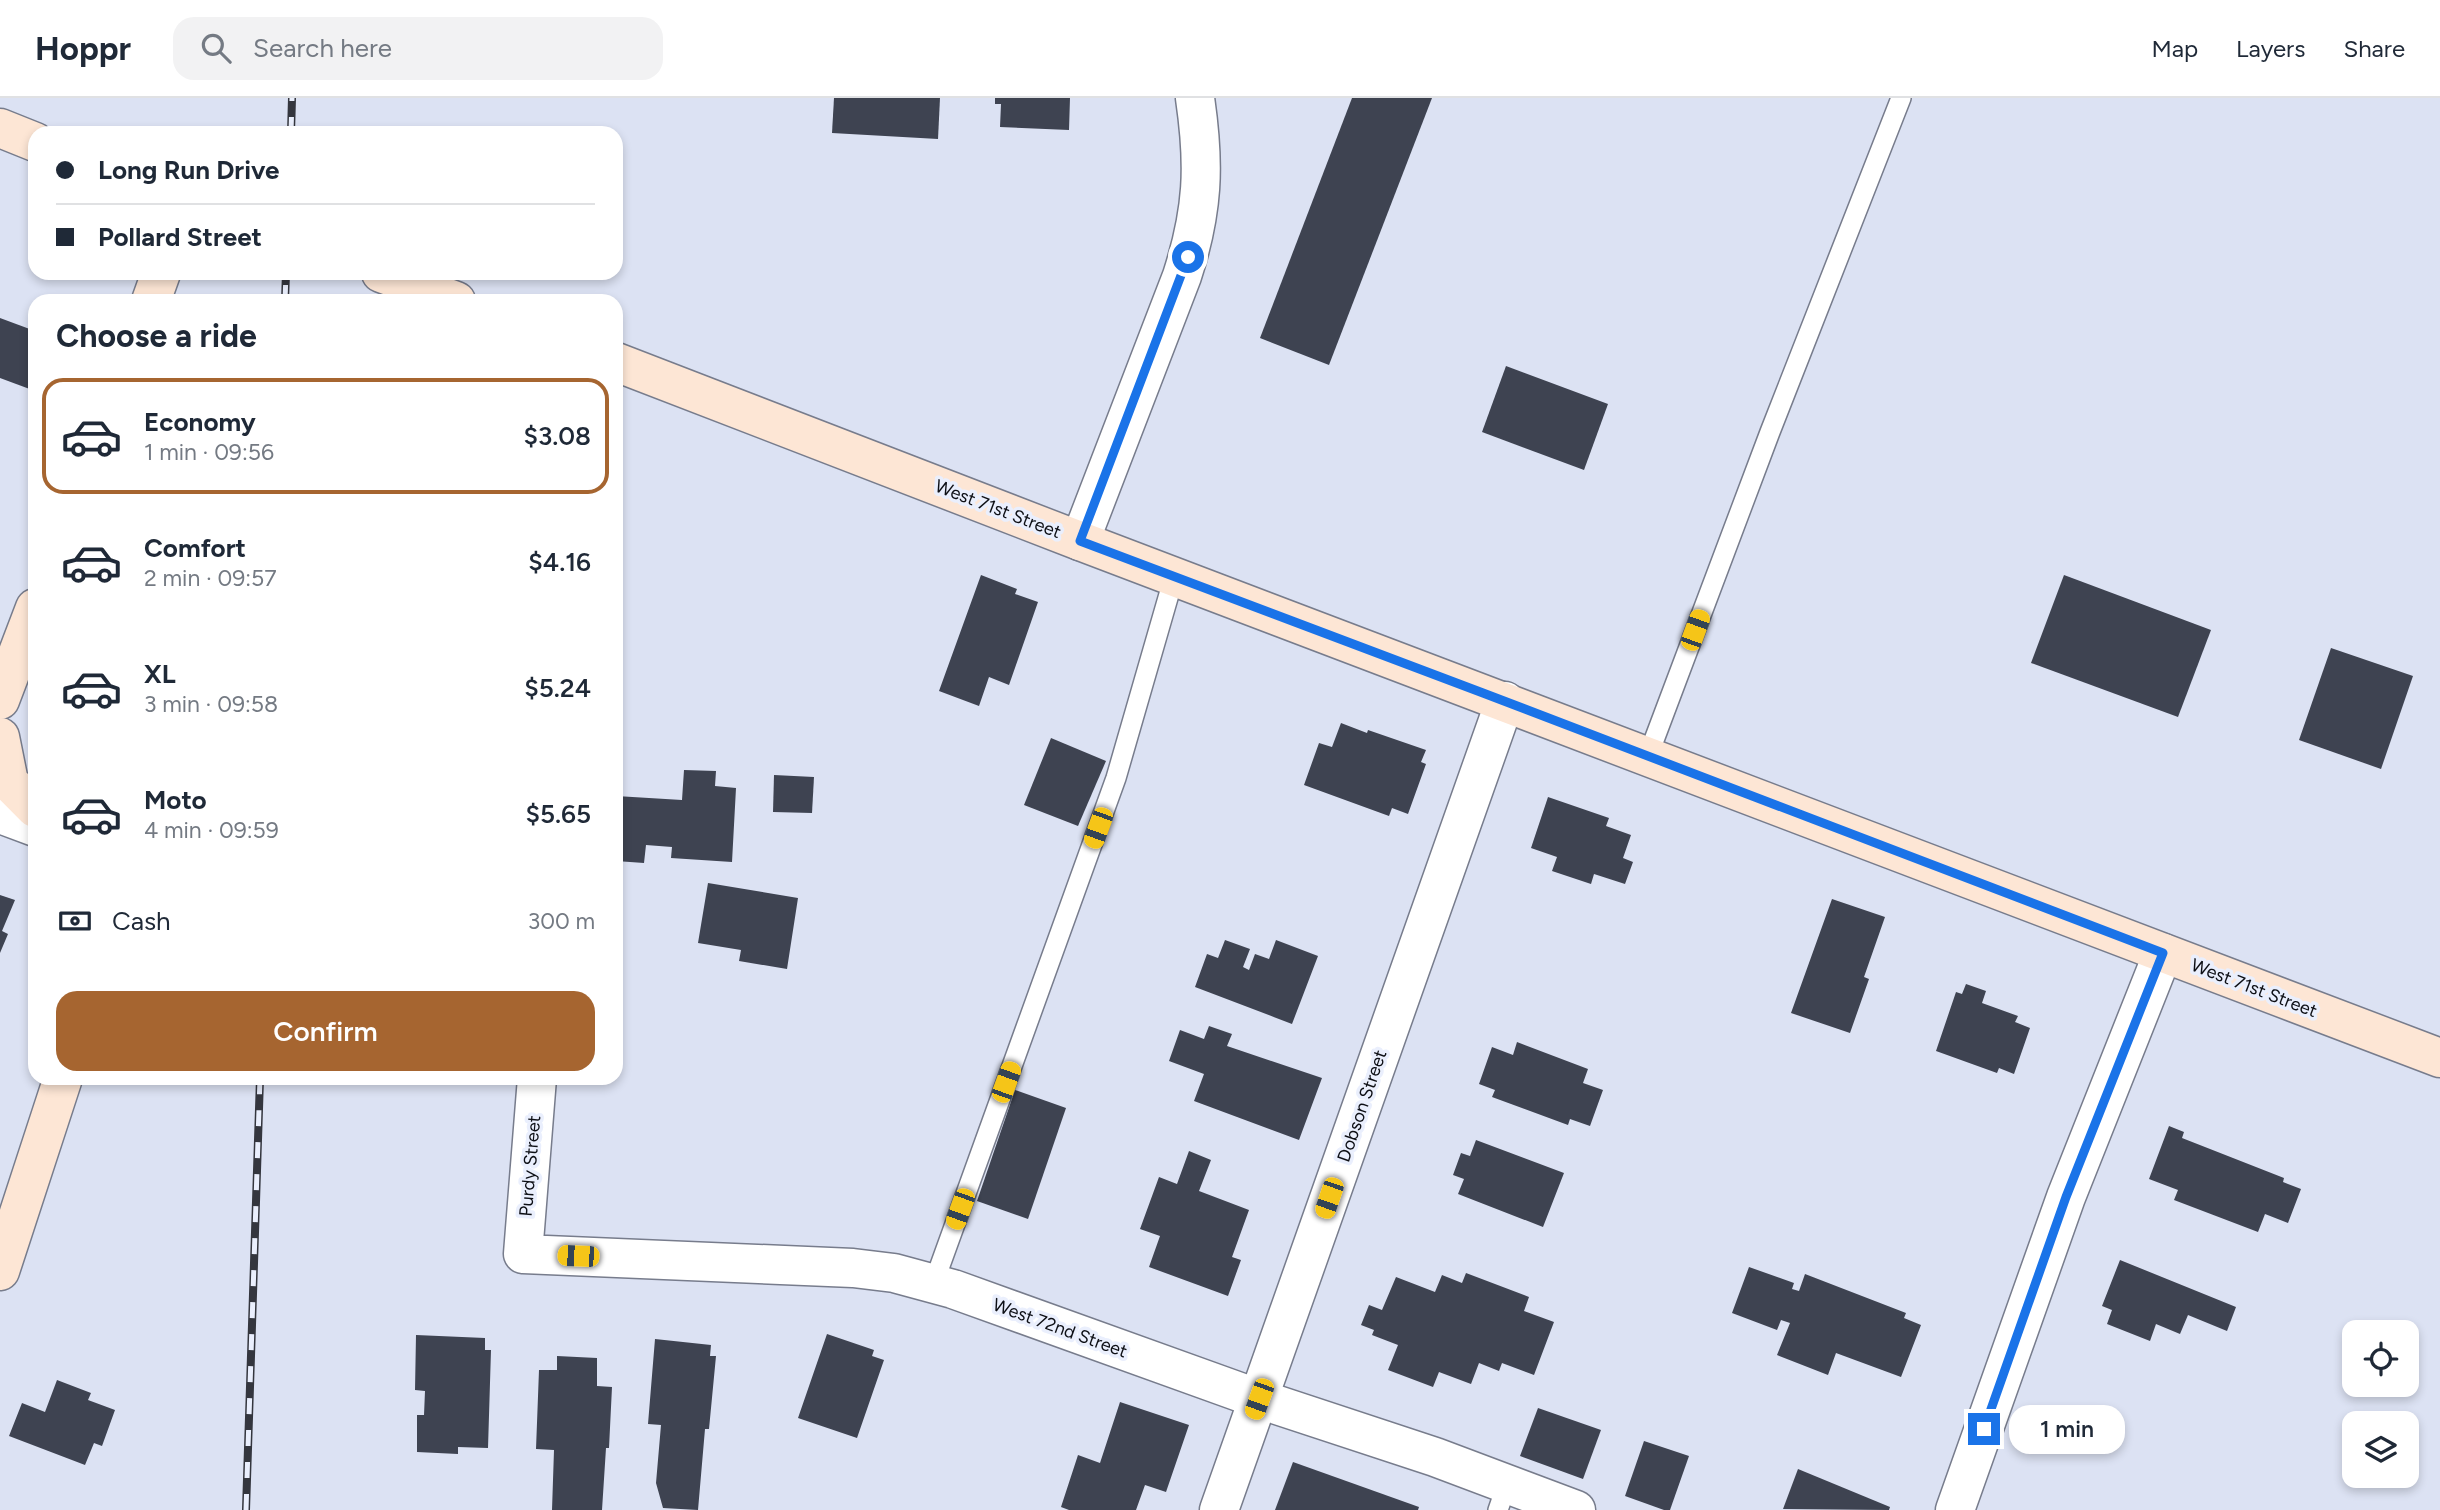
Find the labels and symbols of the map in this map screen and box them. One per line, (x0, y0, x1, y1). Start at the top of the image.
route start (1172, 241, 1204, 273)
street label: West 71st Street (932, 475, 1064, 543)
car (1678, 607, 1713, 653)
car (1081, 805, 1116, 851)
street label: West 71st Street (2188, 954, 2320, 1022)
street label: Dobson Street (1333, 1047, 1392, 1165)
car (989, 1059, 1024, 1105)
street label: Purdy Street (515, 1114, 545, 1217)
car (1313, 1175, 1346, 1221)
car (943, 1186, 978, 1232)
car (557, 1245, 600, 1267)
street label: West 72nd Street (990, 1294, 1130, 1363)
car (1242, 1376, 1277, 1422)
callout: 1 min (2008, 1404, 2124, 1454)
route end (1968, 1413, 2000, 1445)

